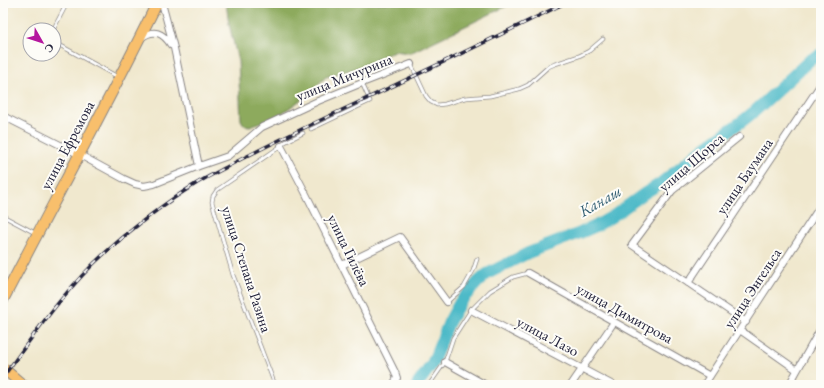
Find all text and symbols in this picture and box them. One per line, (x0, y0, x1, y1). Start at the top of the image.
north arrow (22, 22, 62, 62)
text: С (42, 41, 58, 56)
street label: улица Мичурина (293, 49, 395, 105)
street label: улица Ефремова (36, 97, 98, 193)
street label: улица Щорса (654, 128, 728, 196)
street label: улица Баумана (711, 134, 777, 218)
water label: Канаш (574, 180, 625, 222)
street label: улица Степана Разина (218, 203, 276, 335)
street label: улица Гилёва (323, 211, 375, 289)
street label: улица Энгельса (719, 244, 785, 332)
street label: улица Димитрова (573, 279, 677, 347)
street label: улица Лазо (514, 312, 582, 360)

